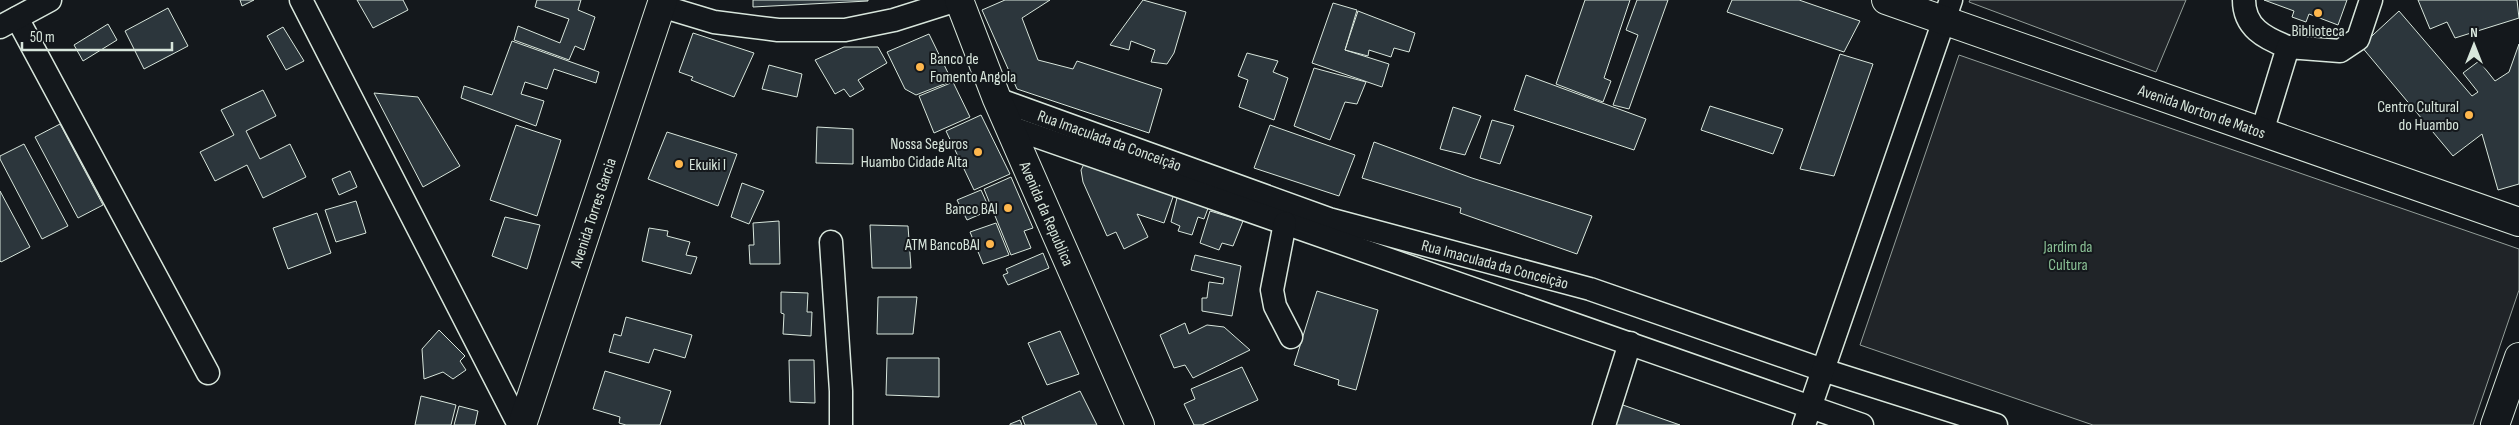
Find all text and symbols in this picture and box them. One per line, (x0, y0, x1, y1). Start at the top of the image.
marker: Biblioteca (2312, 7, 2324, 19)
scale bar (22, 20, 172, 52)
north arrow (2449, 20, 2499, 70)
place label: Biblioteca (2291, 22, 2345, 41)
text: N (2470, 24, 2478, 41)
text: 50 m (30, 28, 55, 47)
place label: Banco de Fomento Angola (930, 50, 1016, 87)
marker: Banco de Fomento Angola (914, 61, 926, 73)
street label: Avenida Norton de Matos (2135, 81, 2268, 143)
place label: Centro Cultural do Huambo (2377, 98, 2459, 135)
street label: Rua Imaculada da Conceição (1035, 107, 1184, 176)
marker: Centro Cultural do Huambo (2463, 109, 2475, 121)
place label: Nossa Seguros Huambo Cidade Alta (861, 135, 968, 172)
marker: Nossa Seguros Huambo Cidade Alta (972, 146, 984, 158)
street label: Avenida Torres Garcia (567, 156, 621, 271)
place label: Ekuiki l (689, 156, 726, 175)
marker: Ekuiki l (673, 158, 685, 170)
street label: Avenida da Republica (1014, 158, 1077, 269)
place label: Banco BAI (945, 200, 998, 219)
marker: Banco BAI (1002, 202, 1014, 214)
place label: ATM BancoBAI (904, 236, 980, 255)
street label: Rua Imaculada da Conceição (1419, 236, 1570, 294)
marker: ATM BancoBAI (984, 238, 996, 250)
park label: Jardim da Cultura (2042, 238, 2093, 275)

